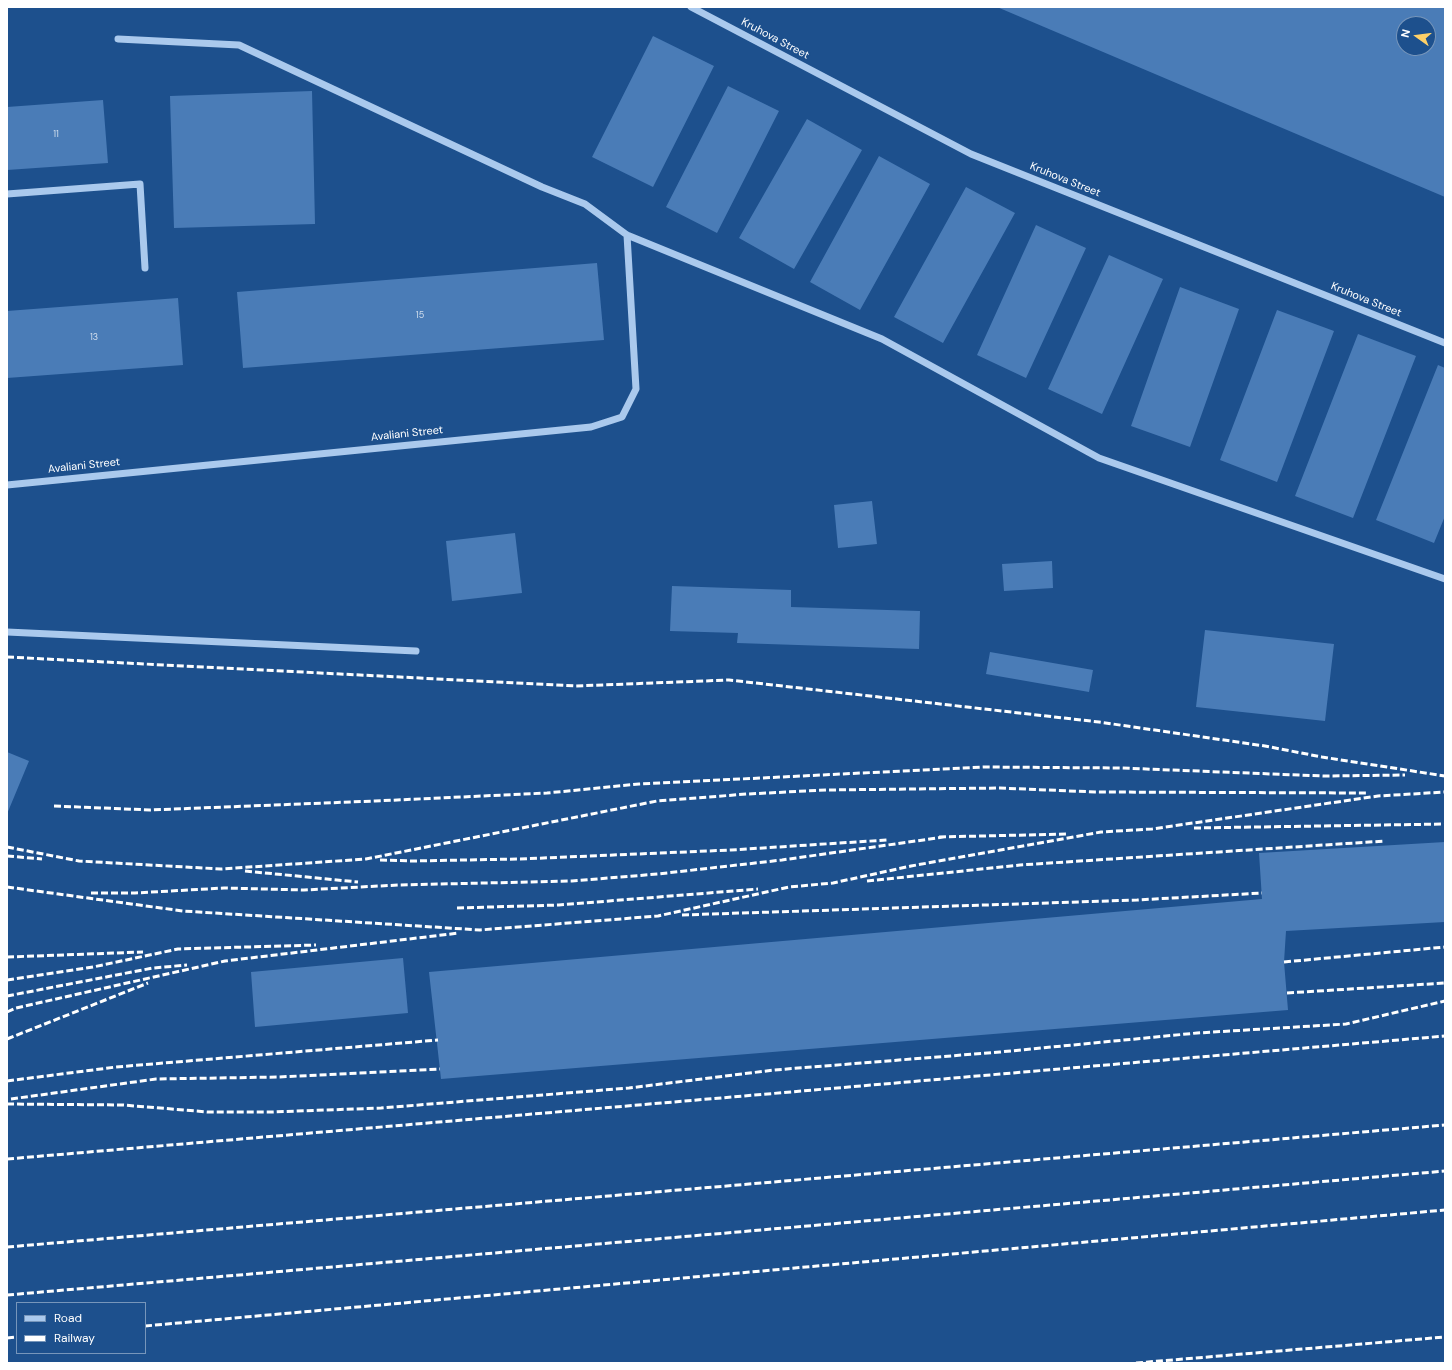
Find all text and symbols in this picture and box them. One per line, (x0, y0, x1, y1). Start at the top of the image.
street label: Kruhova Street (739, 16, 811, 62)
north arrow (1396, 16, 1436, 56)
text: N (1398, 28, 1413, 39)
house number: 11 (53, 130, 59, 140)
street label: Kruhova Street (1028, 160, 1102, 200)
street label: Kruhova Street (1329, 280, 1403, 320)
house number: 15 (416, 311, 424, 321)
house number: 13 (90, 333, 98, 343)
street label: Avaliani Street (370, 424, 444, 444)
street label: Avaliani Street (47, 456, 121, 476)
legend (16, 1302, 146, 1354)
text: Road (54, 1310, 82, 1326)
text: Railway (54, 1330, 95, 1346)

